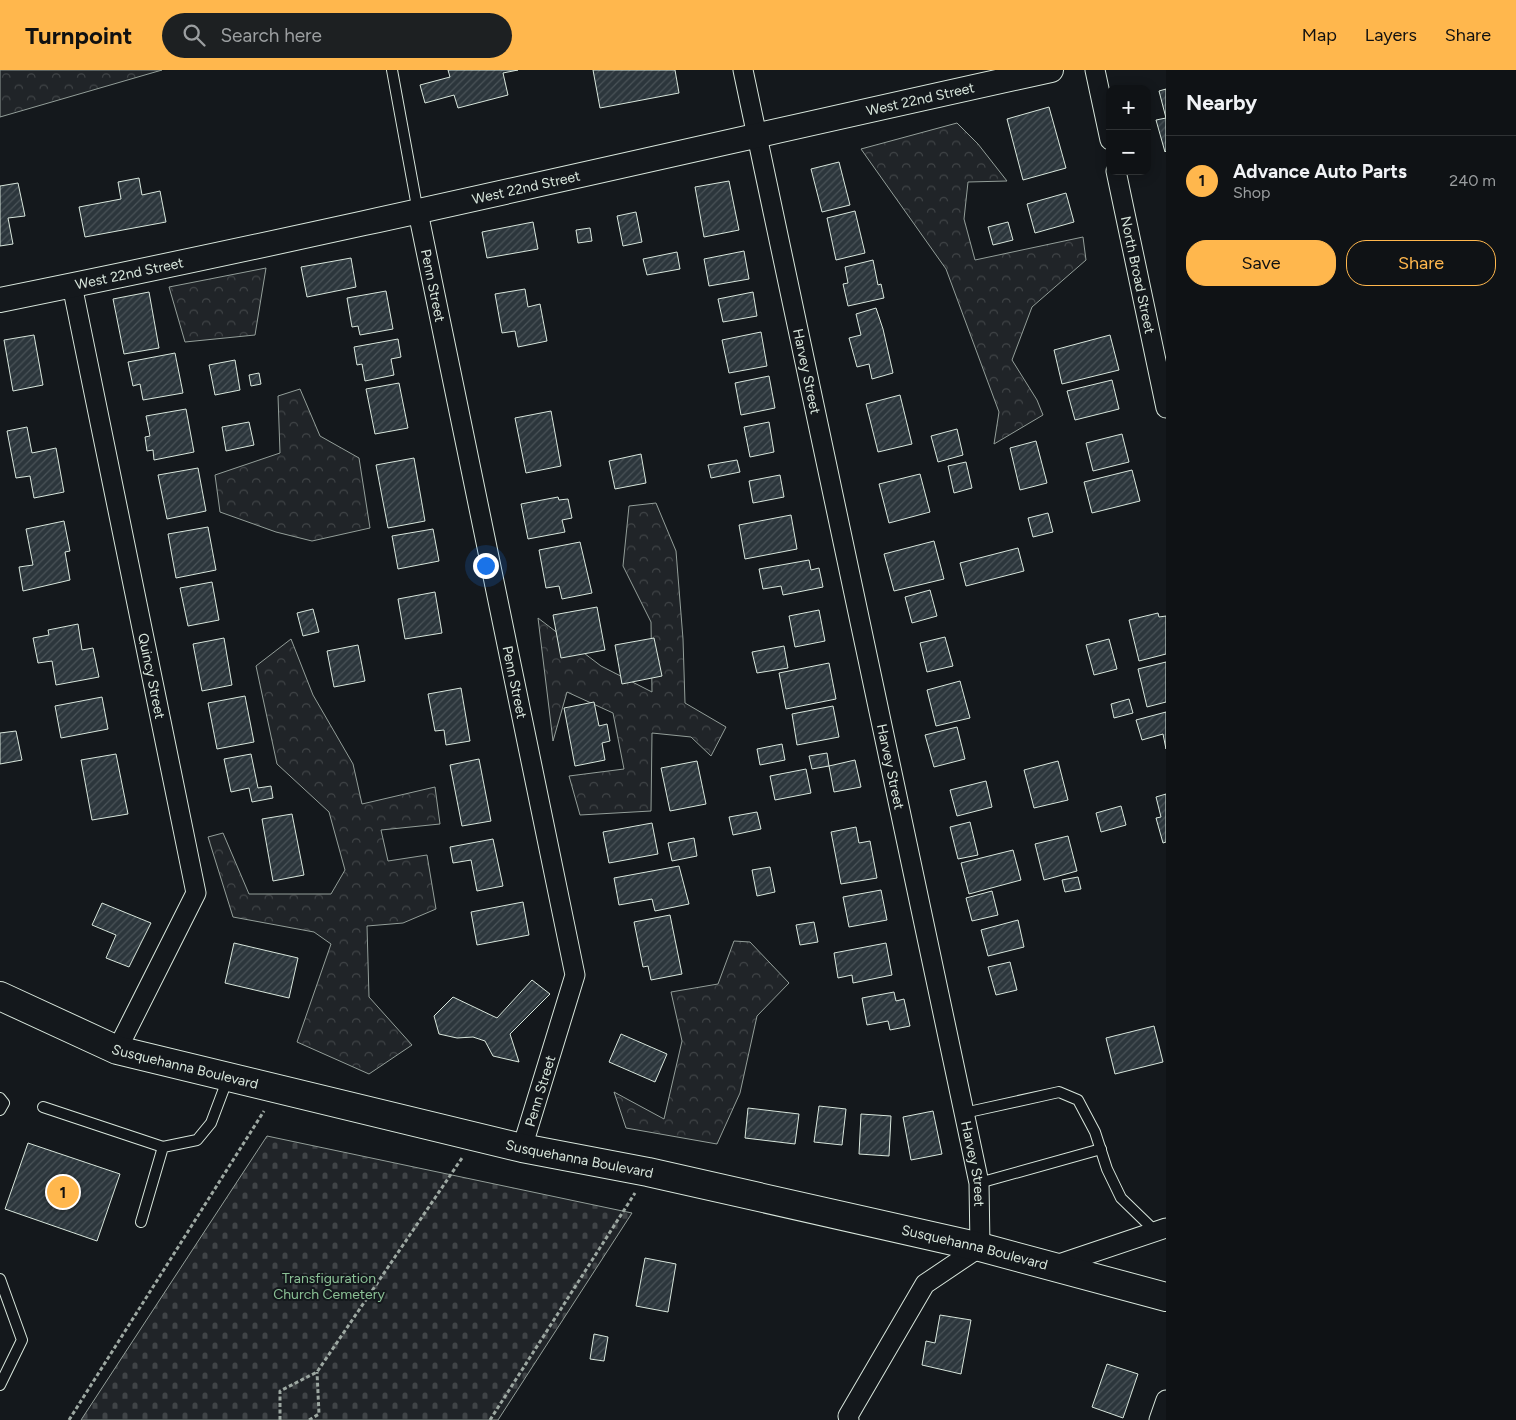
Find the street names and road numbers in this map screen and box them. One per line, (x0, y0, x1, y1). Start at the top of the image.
street label: West 22nd Street (865, 79, 976, 120)
street label: West 22nd Street (471, 167, 582, 208)
street label: North Broad Street (1117, 214, 1158, 335)
street label: Penn Street (417, 248, 448, 324)
street label: West 22nd Street (74, 254, 185, 293)
street label: Harvey Street (789, 327, 824, 416)
street label: Quincy Street (134, 632, 168, 721)
street label: Penn Street (498, 644, 530, 720)
street label: Harvey Street (873, 722, 908, 811)
street label: Susquehanna Boulevard (109, 1041, 260, 1093)
street label: Penn Street (522, 1053, 559, 1129)
street label: Harvey Street (957, 1119, 987, 1207)
street label: Susquehanna Boulevard (504, 1136, 655, 1182)
street label: Susquehanna Boulevard (900, 1222, 1049, 1274)

